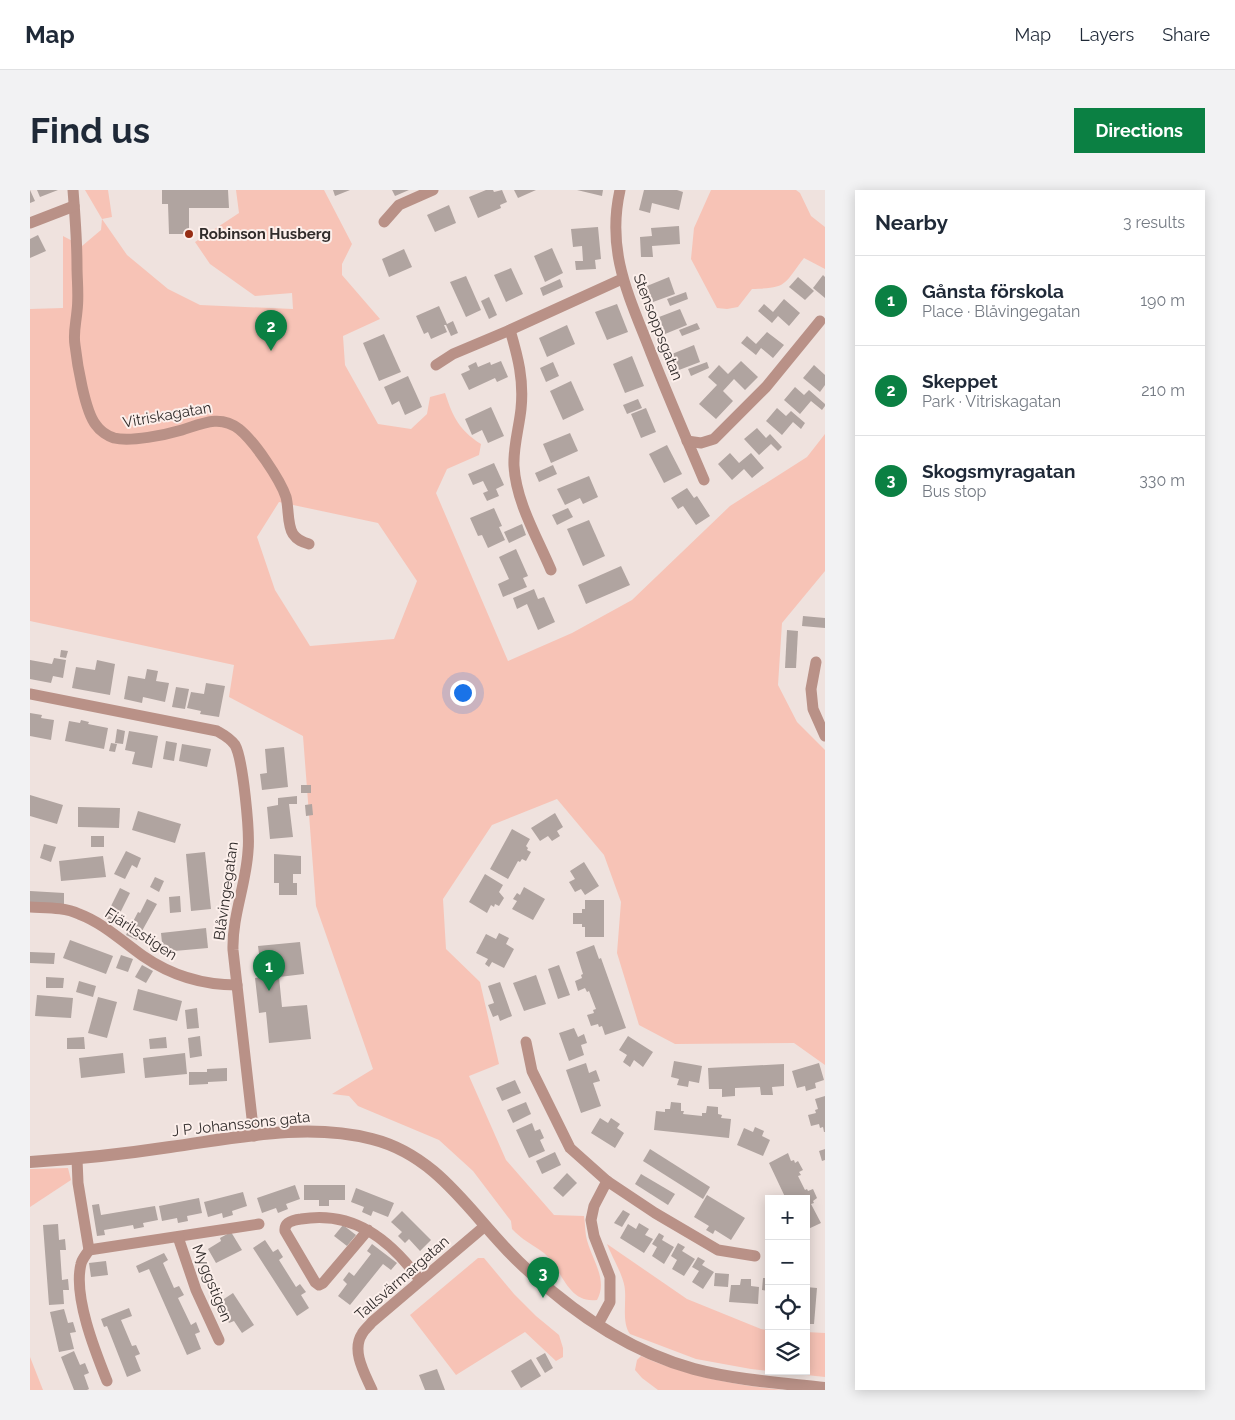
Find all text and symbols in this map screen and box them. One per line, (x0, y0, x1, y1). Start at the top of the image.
text: Map (25, 20, 75, 49)
text: Map (1015, 24, 1051, 45)
text: Layers (1079, 24, 1134, 45)
text: Share (1162, 24, 1210, 45)
button: Directions (1074, 108, 1205, 153)
text: Find us (30, 110, 150, 151)
text: Nearby (875, 210, 948, 235)
text: 3 results (1123, 213, 1185, 232)
place label: Robinson Husberg (199, 225, 331, 243)
marker: Robinson Husberg (183, 228, 195, 240)
street label: Stensoppsgatan (629, 271, 687, 383)
text: Gånsta förskola (922, 280, 1064, 302)
text: 1 (887, 291, 895, 310)
text: 190 m (1140, 291, 1185, 310)
text: Place · Blåvingegatan (922, 302, 1080, 321)
pin: 2 (255, 310, 287, 351)
text: Skeppet (922, 370, 998, 392)
text: 2 (886, 381, 896, 400)
text: 210 m (1141, 381, 1185, 400)
text: Park · Vitriskagatan (922, 392, 1061, 411)
street label: Vitriskagatan (121, 398, 213, 432)
text: Skogsmyragatan (922, 460, 1075, 482)
text: 3 (887, 471, 895, 490)
text: 330 m (1139, 471, 1185, 490)
text: Bus stop (922, 482, 986, 501)
your location (450, 680, 476, 706)
street label: Blåvingegatan (210, 841, 242, 941)
street label: Fjärilsstigen (101, 904, 181, 964)
pin: 1 (253, 950, 285, 991)
street label: J P Johanssons gata (171, 1108, 311, 1140)
map controls (765, 1195, 810, 1375)
button: + (765, 1195, 810, 1240)
street label: Tallsvärmargatan (351, 1232, 453, 1324)
button: − (765, 1240, 810, 1285)
street label: Myggstigen (188, 1242, 236, 1324)
pin: 3 (527, 1257, 559, 1298)
button: locate (765, 1285, 810, 1330)
button: layers (765, 1330, 810, 1375)

